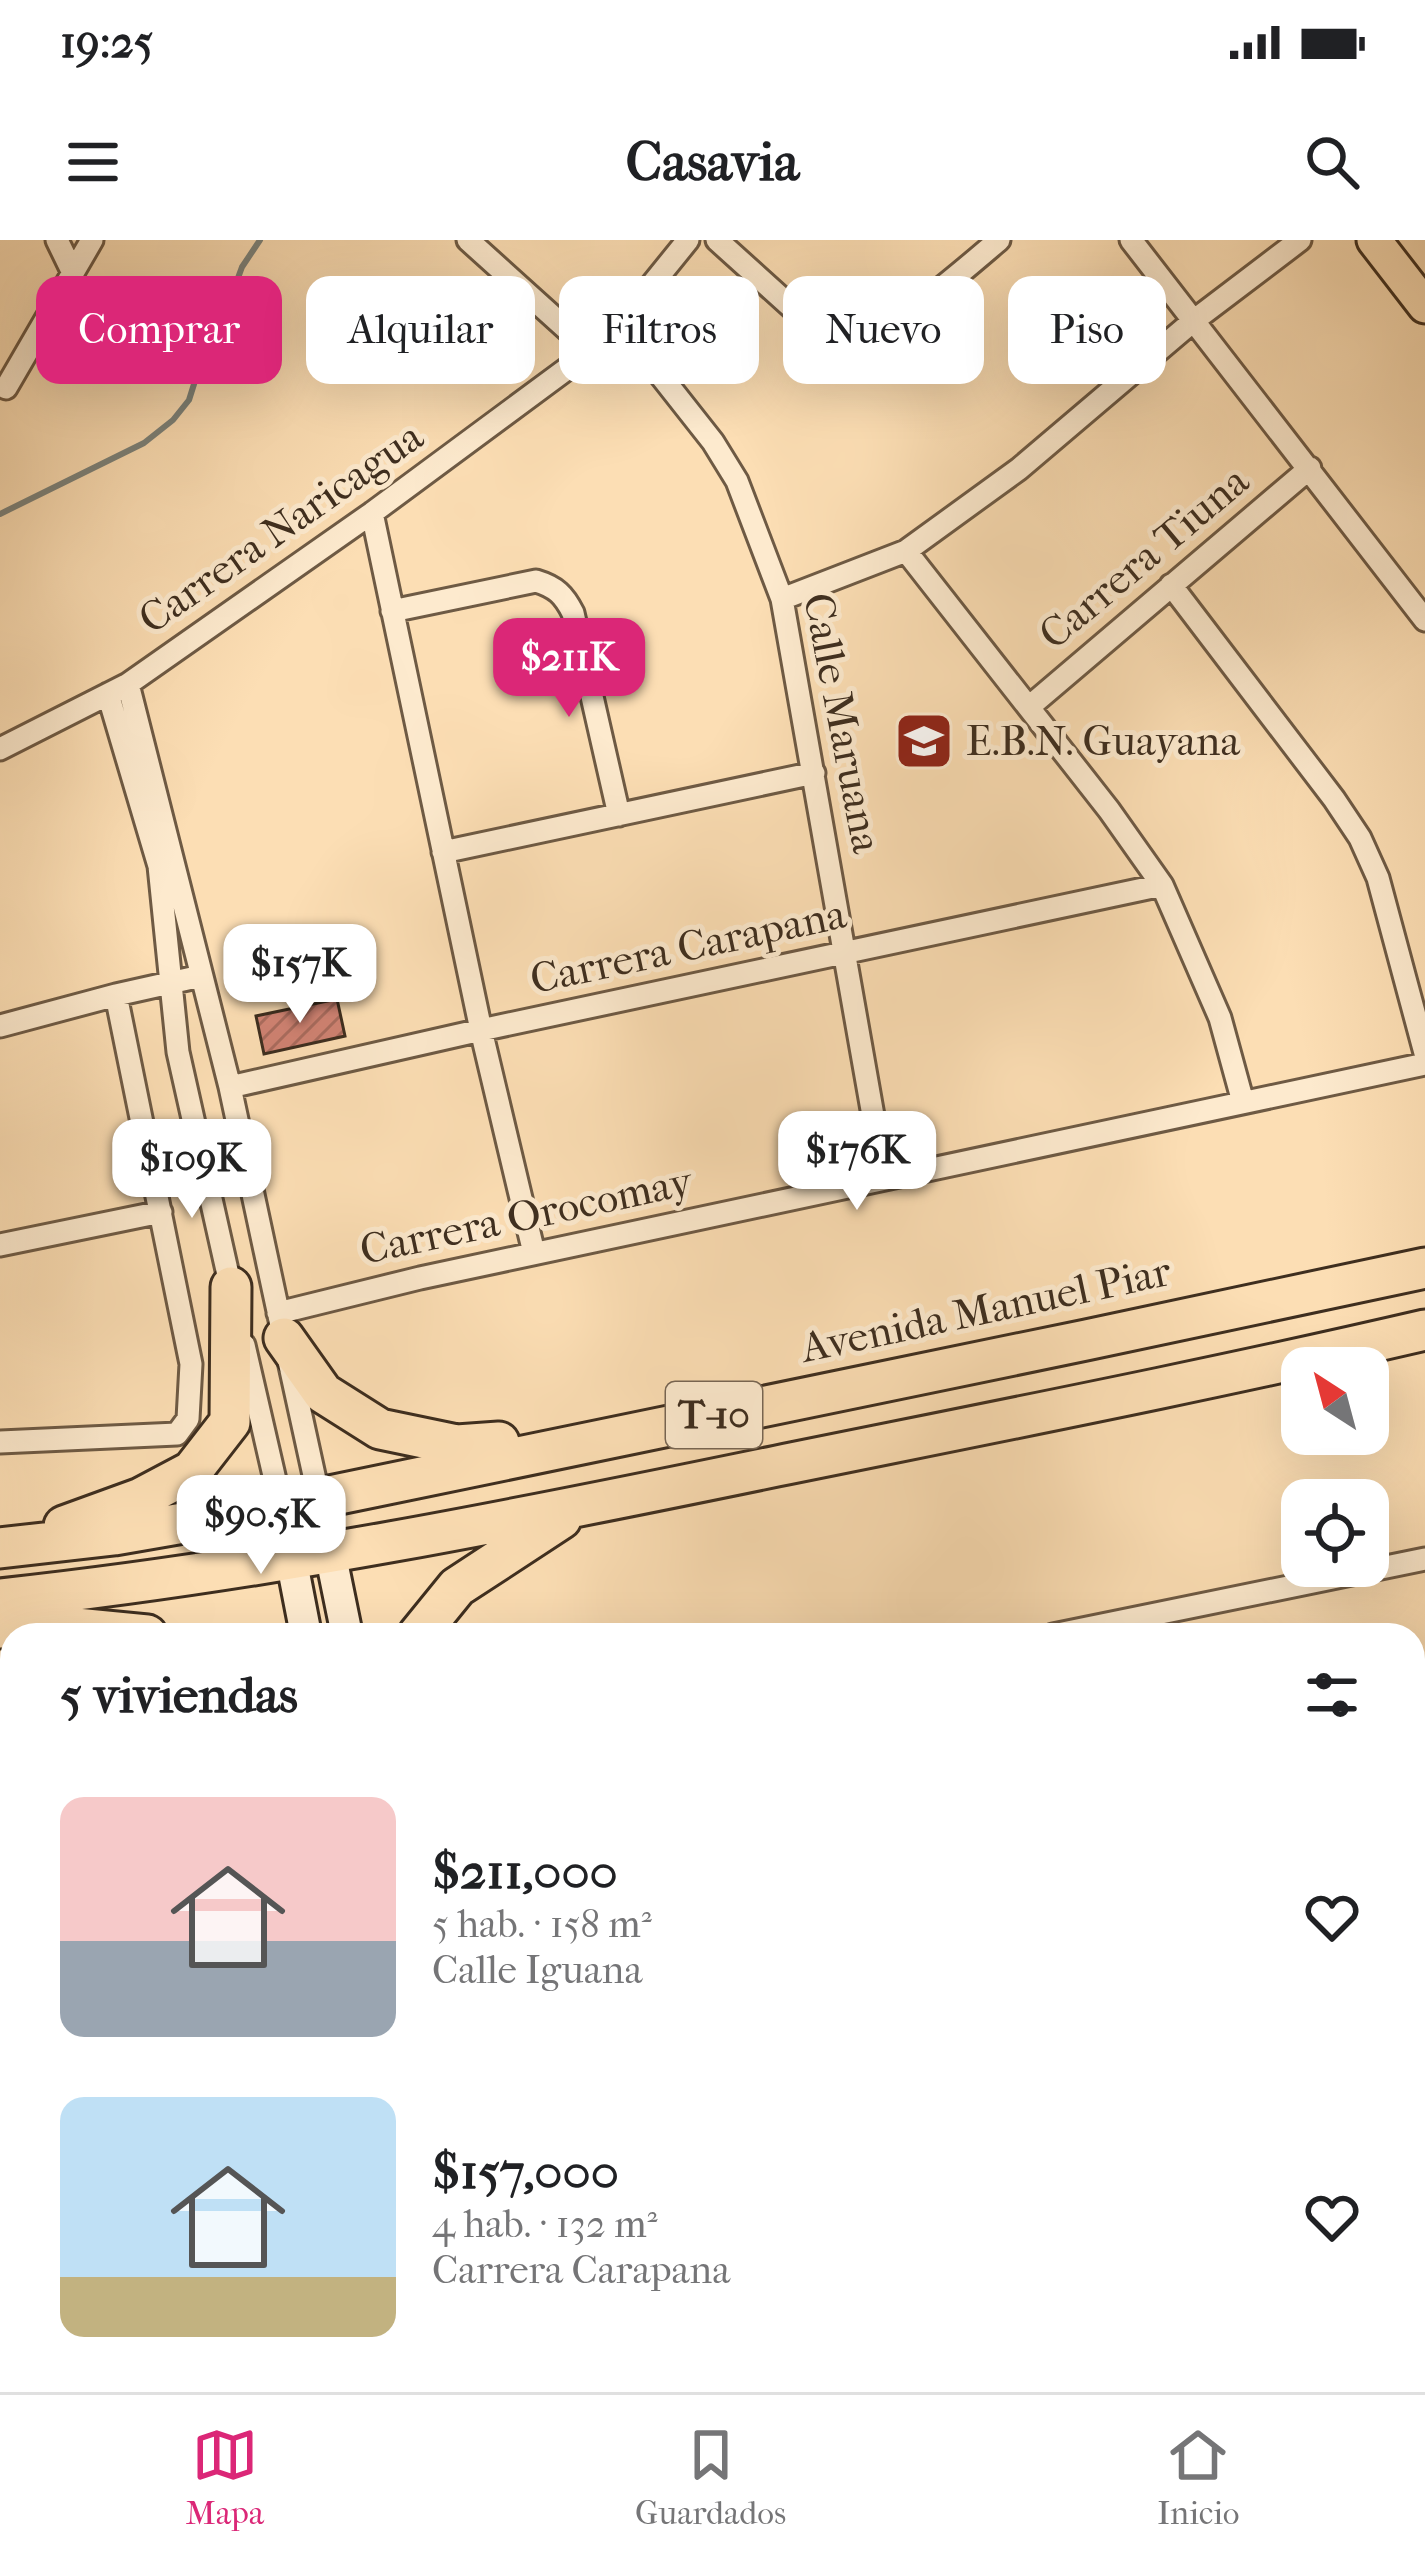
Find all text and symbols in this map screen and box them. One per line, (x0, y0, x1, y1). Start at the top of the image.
text: 19:25 (60, 16, 153, 69)
icon: menu (60, 129, 126, 195)
icon: search (1299, 129, 1365, 195)
text: Casavia (626, 131, 799, 194)
chip: Comprar (36, 276, 282, 384)
chip: Alquilar (306, 276, 535, 384)
chip: Filtros (559, 276, 759, 384)
chip: Nuevo (783, 276, 984, 384)
chip: Piso (1008, 276, 1166, 384)
street label: Carrera Naricagua (130, 412, 433, 644)
street label: Carrera Tiuna (1030, 456, 1259, 659)
street label: Calle Maruana (793, 589, 891, 857)
pin: $211K (485, 618, 653, 720)
text: $211K (520, 634, 618, 680)
school or university icon: E.B.N. Guayana (893, 710, 955, 772)
place label: E.B.N. Guayana (966, 717, 1240, 766)
street label: Carrera Carapana (526, 890, 851, 1004)
pin: $157K (216, 924, 384, 1026)
text: $157K (250, 940, 350, 986)
pin: $176K (773, 1111, 941, 1213)
pin: $109K (108, 1119, 276, 1221)
text: $176K (805, 1127, 909, 1173)
text: $109K (139, 1135, 245, 1181)
street label: Carrera Orocomay (356, 1157, 698, 1275)
street label: Avenida Manuel Piar (795, 1247, 1175, 1374)
north arrow (1281, 1347, 1389, 1455)
map controls (1281, 1347, 1389, 1587)
road number: T-10 (666, 1382, 762, 1448)
pin: $90.5K (163, 1475, 359, 1577)
button: locate (1281, 1479, 1389, 1587)
text: $90.5K (204, 1491, 318, 1537)
icon: filters (1299, 1662, 1365, 1728)
text: 5 viviendas (60, 1665, 298, 1725)
text: $211,000 (432, 1841, 618, 1901)
icon: home (156, 1845, 300, 1989)
icon: heart (1299, 1884, 1365, 1950)
text: 5 hab. · 158 m² (432, 1901, 652, 1947)
text: Calle Iguana (432, 1947, 643, 1993)
text: $157,000 (432, 2141, 619, 2201)
icon: home (156, 2145, 300, 2289)
icon: heart (1299, 2184, 1365, 2250)
text: 4 hab. · 132 m² (432, 2201, 658, 2247)
text: Carrera Carapana (432, 2247, 730, 2293)
tab: Mapa (185, 2422, 264, 2533)
tab: Guardados (635, 2422, 786, 2533)
tab: Inicio (1157, 2422, 1239, 2533)

